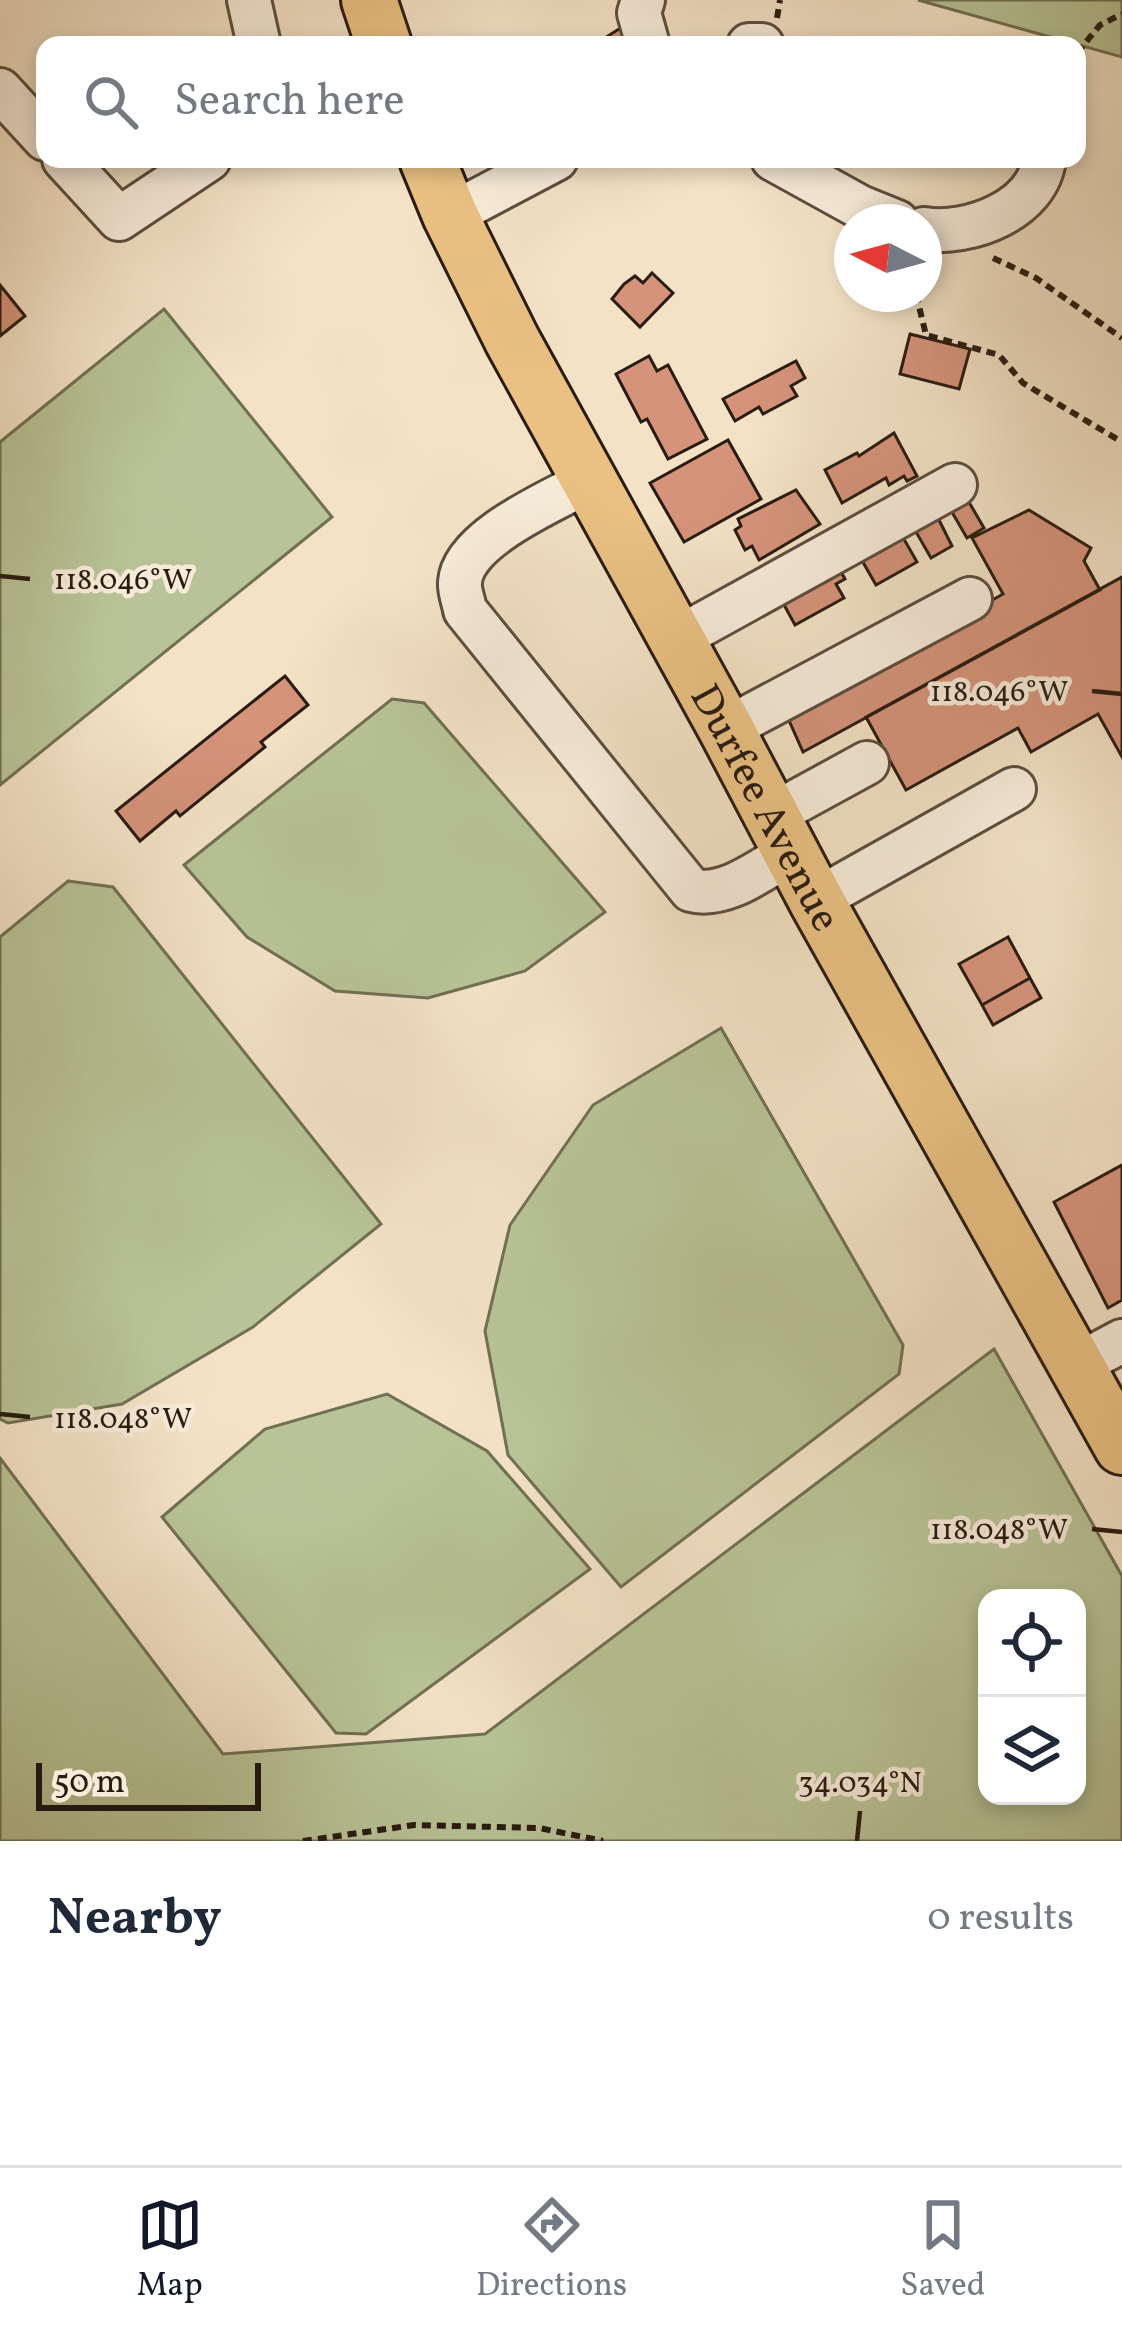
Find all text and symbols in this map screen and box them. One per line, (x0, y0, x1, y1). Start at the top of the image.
search box (36, 36, 1086, 168)
icon: search (78, 69, 144, 135)
text: Search here (174, 71, 405, 134)
north arrow (834, 204, 942, 312)
text: 118.046°W (54, 560, 192, 602)
text: 118.046°W (930, 672, 1068, 714)
street label: Durfee Avenue (673, 675, 853, 943)
text: 118.048°W (54, 1399, 192, 1441)
text: 118.048°W (930, 1510, 1068, 1552)
map controls (978, 1589, 1086, 1805)
button: locate (978, 1589, 1086, 1697)
button: layers (978, 1697, 1086, 1805)
scale bar (36, 1757, 261, 1810)
text: 50 m (54, 1761, 125, 1807)
text: 34.034°N (798, 1763, 922, 1805)
text: Nearby (48, 1884, 222, 1955)
text: 0 results (927, 1892, 1074, 1946)
tab: Map (137, 2192, 203, 2310)
tab: Directions (476, 2192, 627, 2310)
tab: Saved (900, 2192, 985, 2310)

